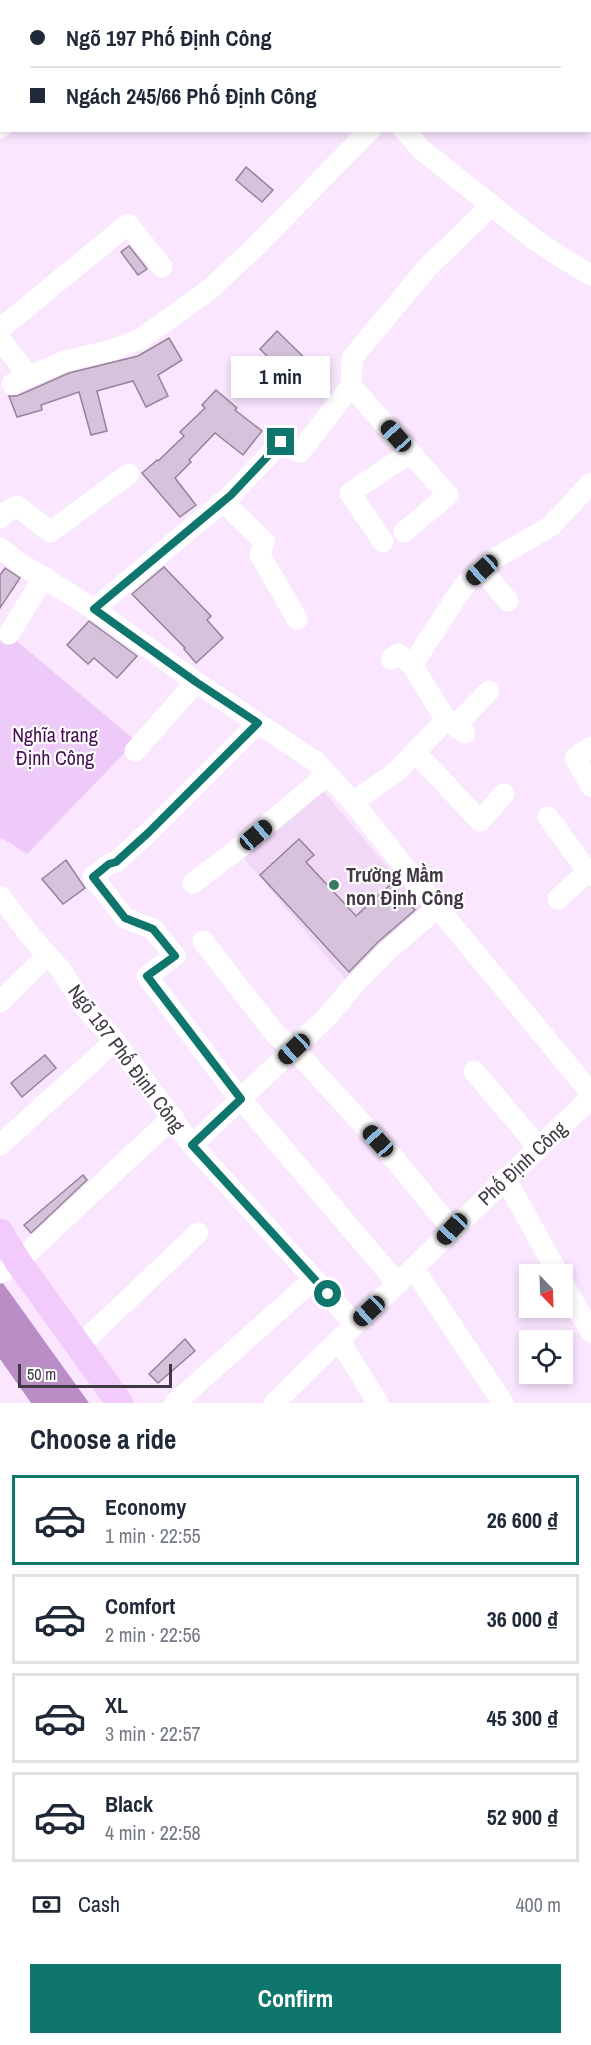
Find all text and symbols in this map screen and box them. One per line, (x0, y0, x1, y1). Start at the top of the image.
text: Ngõ 197 Phố Định Công (66, 23, 271, 53)
text: Ngách 245/66 Phố Định Công (66, 81, 317, 111)
callout: 1 min (232, 355, 330, 397)
text: 1 min (259, 363, 302, 390)
car (377, 417, 415, 455)
route end (267, 428, 294, 455)
car (463, 551, 501, 589)
park label: Nghĩa trang Định Công (12, 721, 98, 771)
car (236, 817, 276, 853)
place label: Trường Mầm non Định Công (346, 861, 464, 911)
marker: Trường Mầm non Định Công (327, 878, 341, 892)
street label: Ngõ 197 Phố Định Công (62, 979, 192, 1137)
car (275, 1030, 313, 1068)
street label: Phố Định Công (472, 1115, 572, 1211)
car (359, 1122, 397, 1160)
car (433, 1210, 471, 1248)
north arrow (519, 1264, 573, 1318)
map controls (519, 1264, 573, 1384)
route start (314, 1280, 341, 1307)
car (350, 1292, 388, 1330)
button: locate (519, 1330, 573, 1384)
scale bar (18, 1361, 172, 1388)
text: 50 m (27, 1363, 56, 1385)
text: Choose a ride (30, 1421, 176, 1457)
text: Economy (105, 1492, 186, 1522)
icon: car (33, 1493, 87, 1547)
text: 26 600 ₫ (487, 1505, 558, 1535)
text: 1 min · 22:55 (105, 1522, 201, 1549)
text: Comfort (105, 1591, 175, 1621)
icon: car (33, 1592, 87, 1646)
text: 36 000 ₫ (487, 1604, 558, 1634)
text: 2 min · 22:56 (105, 1621, 201, 1648)
text: XL (105, 1690, 128, 1720)
icon: car (33, 1691, 87, 1745)
text: 45 300 ₫ (487, 1703, 558, 1733)
text: 3 min · 22:57 (105, 1720, 201, 1747)
text: Black (105, 1789, 153, 1819)
icon: car (33, 1790, 87, 1844)
text: 52 900 ₫ (487, 1802, 558, 1832)
text: 4 min · 22:58 (105, 1819, 201, 1846)
icon: cash (30, 1888, 63, 1921)
text: Cash (78, 1889, 120, 1919)
text: 400 m (515, 1891, 561, 1918)
button: Confirm (30, 1964, 561, 2033)

